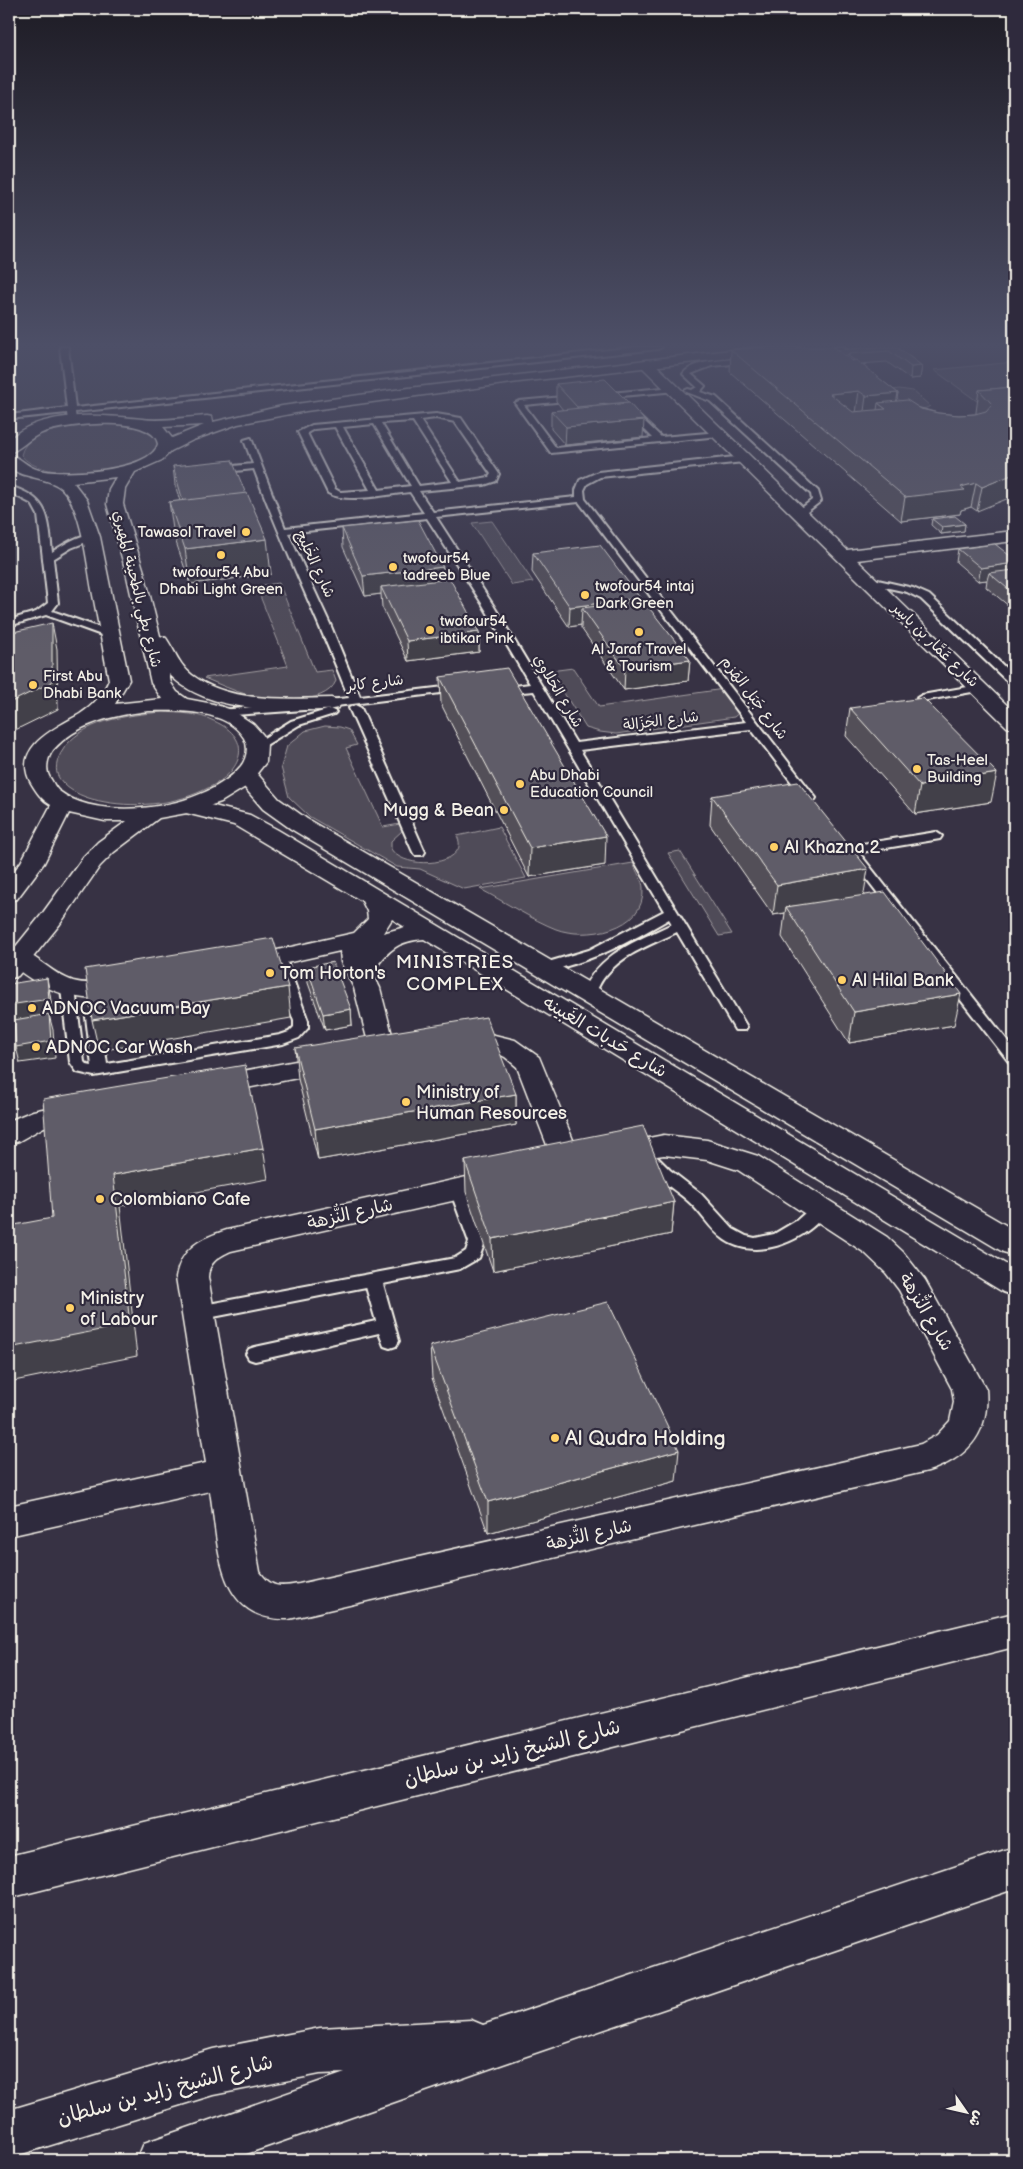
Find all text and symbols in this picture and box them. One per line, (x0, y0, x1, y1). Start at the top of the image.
street label: شارع بطي بالطحينة المهيري (105, 509, 166, 670)
place label: Tawasol Travel (138, 523, 236, 542)
marker: Tawasol Travel (240, 526, 252, 538)
street label: شارع الخَلِيج (291, 527, 339, 601)
marker: twofour54 Abu Dhabi Light Green (215, 549, 227, 561)
place label: twofour54 tadreeb Blue (403, 549, 491, 585)
marker: twofour54 tadreeb Blue (387, 561, 399, 573)
place label: twofour54 Abu Dhabi Light Green (159, 563, 283, 599)
place label: twofour54 intaj Dark Green (595, 577, 694, 613)
marker: twofour54 intaj Dark Green (579, 589, 591, 601)
street label: شارع عَمَّار بن ياسِر (886, 597, 983, 691)
place label: twofour54 ibtikar Pink (440, 612, 514, 648)
marker: twofour54 ibtikar Pink (424, 624, 436, 636)
marker: Al Jaraf Travel & Tourism (633, 626, 645, 638)
place label: Al Jaraf Travel & Tourism (592, 640, 686, 676)
street label: شارع الحَلاوِي (527, 651, 587, 732)
street label: شارع جَبَل الهَزم (716, 652, 792, 744)
place label: First Abu Dhabi Bank (43, 667, 122, 703)
street label: شارع كابر (344, 670, 405, 696)
marker: First Abu Dhabi Bank (27, 679, 39, 691)
street label: شارع الجَزَالة (622, 707, 700, 735)
place label: Tas-Heel Building (927, 751, 988, 787)
marker: Tas-Heel Building (911, 763, 923, 775)
place label: Abu Dhabi Education Council (530, 766, 653, 802)
marker: Abu Dhabi Education Council (514, 778, 526, 790)
place label: Mugg & Bean (383, 800, 494, 821)
marker: Mugg & Bean (498, 804, 510, 816)
place label: Al Khazna 2 (784, 837, 880, 858)
marker: Al Khazna 2 (768, 841, 780, 853)
district label: MINISTRIES COMPLEX (396, 951, 514, 996)
place label: Tom Horton's (280, 963, 386, 984)
marker: Tom Horton's (264, 967, 276, 979)
place label: Al Hilal Bank (852, 970, 954, 991)
marker: Al Hilal Bank (836, 974, 848, 986)
street label: شارع حَدبات الغَبينه (539, 991, 671, 1083)
place label: ADNOC Vacuum Bay (42, 998, 211, 1019)
marker: ADNOC Vacuum Bay (26, 1002, 38, 1014)
place label: ADNOC Car Wash (46, 1037, 193, 1058)
marker: ADNOC Car Wash (30, 1041, 42, 1053)
place label: Ministry of Human Resources (416, 1082, 567, 1124)
marker: Ministry of Human Resources (400, 1096, 412, 1108)
place label: Colombiano Cafe (110, 1189, 251, 1210)
street label: شارع النُّزهة (304, 1191, 395, 1235)
marker: Colombiano Cafe (94, 1193, 106, 1205)
street label: شارع النُّزهة (894, 1267, 960, 1355)
place label: Ministry of Labour (80, 1288, 158, 1330)
marker: Ministry of Labour (64, 1302, 76, 1314)
place label: Al Qudra Holding (565, 1426, 726, 1451)
marker: Al Qudra Holding (549, 1432, 561, 1444)
street label: شارع النُّزهة (543, 1512, 634, 1556)
street label: شارع الشيخ زايد بن سلطان (401, 1714, 623, 1794)
street label: شارع الشيخ زايد بن سلطان (54, 2049, 276, 2133)
north arrow (940, 2086, 990, 2136)
text: ش (965, 2108, 988, 2130)

